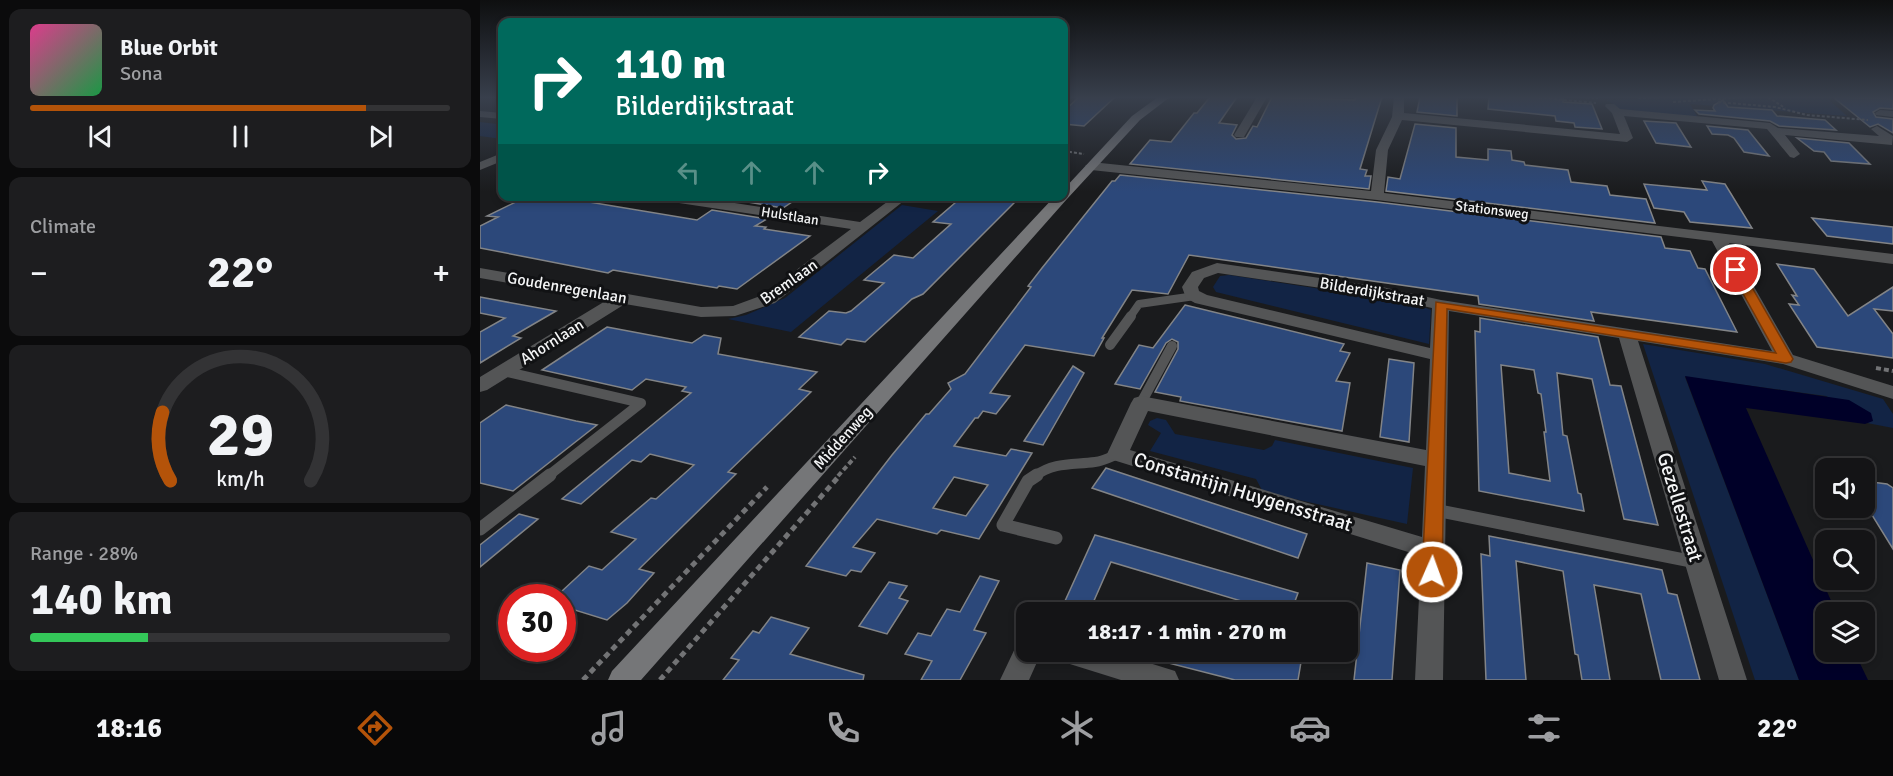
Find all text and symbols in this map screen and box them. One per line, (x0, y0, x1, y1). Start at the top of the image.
text: Blue Orbit (120, 34, 218, 61)
text: 110 m (615, 39, 726, 90)
icon: right (516, 42, 594, 120)
text: Sona (120, 61, 163, 86)
text: Bilderdijkstraat (615, 90, 794, 123)
icon: previous (84, 120, 117, 153)
icon: pause (224, 120, 257, 153)
icon: next (364, 120, 397, 153)
icon: left (672, 156, 705, 189)
icon: ahead (735, 156, 768, 189)
icon: ahead (798, 156, 831, 189)
icon: right (861, 156, 894, 189)
street label: Stationsweg (1454, 197, 1530, 223)
street label: Hulstlaan (760, 203, 820, 229)
text: Climate (30, 214, 96, 239)
pin (1710, 244, 1761, 295)
text: 22° (207, 245, 273, 300)
text: − (30, 253, 48, 294)
text: + (432, 253, 450, 294)
icon: arrive (1719, 253, 1752, 286)
street label: Bremlaan (756, 255, 822, 309)
street label: Goudenregenlaan (506, 268, 628, 308)
street label: Bilderdijkstraat (1318, 273, 1426, 311)
street label: Ahornlaan (517, 315, 587, 369)
text: 29 (206, 396, 274, 473)
street label: Middenweg (809, 402, 877, 474)
street label: Constantijn Huygensstraat (1131, 447, 1355, 537)
street label: Gezellestraat (1652, 449, 1708, 565)
map controls (1815, 458, 1875, 662)
button: sound (1815, 458, 1875, 518)
text: km/h (216, 466, 264, 492)
button: search (1815, 530, 1875, 590)
position arrow (1400, 540, 1464, 604)
text: Range · 28% (30, 541, 138, 566)
text: 140 km (30, 572, 173, 627)
speed limit sign: 30 (498, 584, 576, 662)
button: layers (1815, 602, 1875, 662)
text: 18:17 · 1 min · 270 m (1087, 618, 1287, 645)
icon: directions (354, 707, 396, 749)
icon: music (588, 707, 630, 749)
icon: phone (822, 707, 864, 749)
icon: climate (1056, 707, 1098, 749)
icon: car (1289, 707, 1331, 749)
icon: filters (1523, 707, 1565, 749)
text: 18:16 (96, 712, 162, 745)
text: 22° (1757, 712, 1797, 745)

